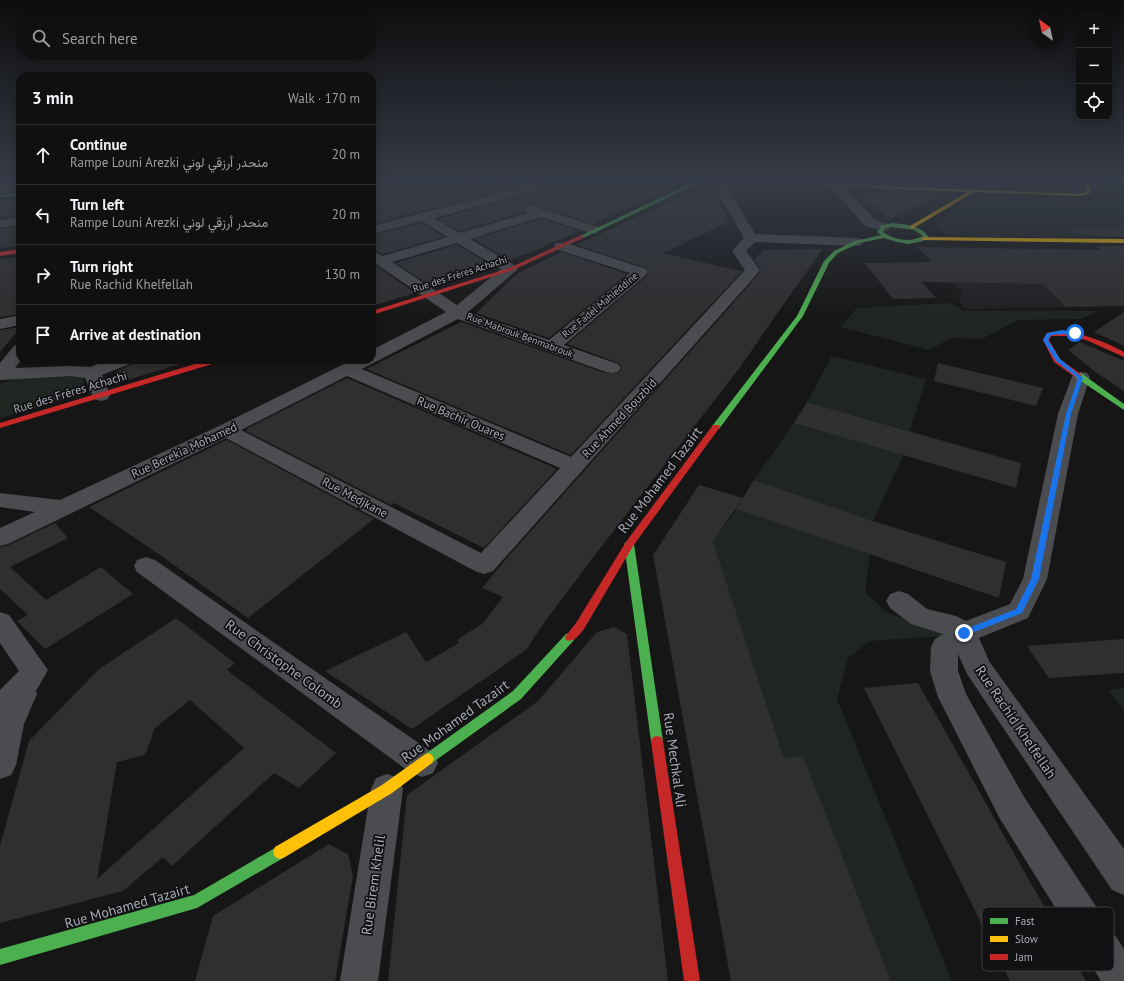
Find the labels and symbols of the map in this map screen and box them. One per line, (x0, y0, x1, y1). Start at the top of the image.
north arrow (1028, 12, 1064, 48)
street label: Rue des Frères Achachi (411, 253, 509, 295)
street label: Rue Fadel Mahieddine (559, 269, 641, 341)
street label: Rue Mabrouk Benmabrouk (465, 310, 575, 360)
route start (1066, 324, 1084, 342)
street label: Rue des Frères Achachi (11, 368, 129, 416)
street label: Rue Ahmed Bouzbid (578, 375, 660, 461)
street label: Rue Bachir Ouares (415, 393, 507, 443)
street label: Rue Berekia Mohamed (129, 419, 239, 481)
street label: Rue Mohamed Tazairt (614, 423, 706, 537)
street label: Rue Medjkane (320, 473, 390, 521)
street label: Rue Christophe Colomb (222, 615, 346, 713)
route end (955, 624, 973, 642)
street label: Rue Rachid Khelfellah (972, 662, 1060, 782)
street label: Rue Mohamed Tazairt (397, 676, 513, 766)
street label: Rue Mechkal Ali (659, 711, 691, 809)
street label: Rue Birem Khelil (357, 834, 389, 936)
street label: Rue Mohamed Tazairt (62, 879, 192, 932)
legend (982, 907, 1114, 971)
text: Fast (1015, 914, 1035, 928)
text: Slow (1015, 932, 1038, 946)
text: Jam (1014, 950, 1033, 964)

